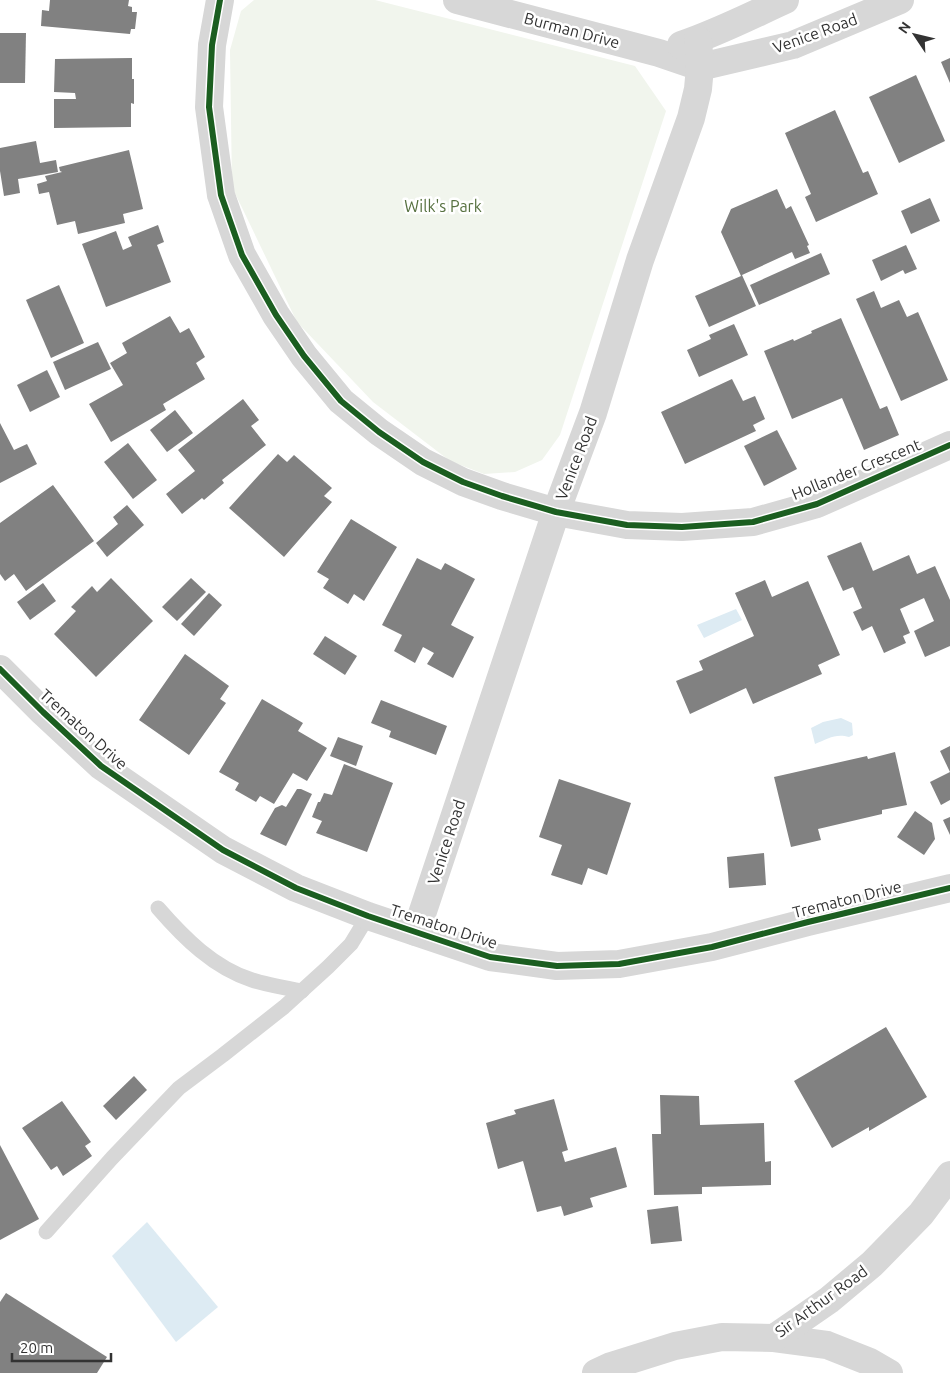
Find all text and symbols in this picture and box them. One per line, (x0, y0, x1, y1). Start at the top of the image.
street label: Burman Drive (522, 9, 622, 51)
street label: Venice Road (770, 9, 860, 57)
north arrow (890, 10, 940, 60)
text: N (895, 19, 914, 36)
park label: Wilk's Park (404, 197, 482, 215)
street label: Venice Road (552, 414, 600, 502)
street label: Hollander Crescent (789, 435, 924, 503)
street label: Trematon Drive (37, 685, 131, 773)
street label: Venice Road (424, 797, 468, 887)
street label: Trematon Drive (791, 877, 903, 921)
street label: Trematon Drive (388, 900, 500, 952)
street label: Sir Arthur Road (771, 1261, 871, 1341)
scale bar (12, 1330, 111, 1362)
text: 20 m (20, 1339, 53, 1356)

